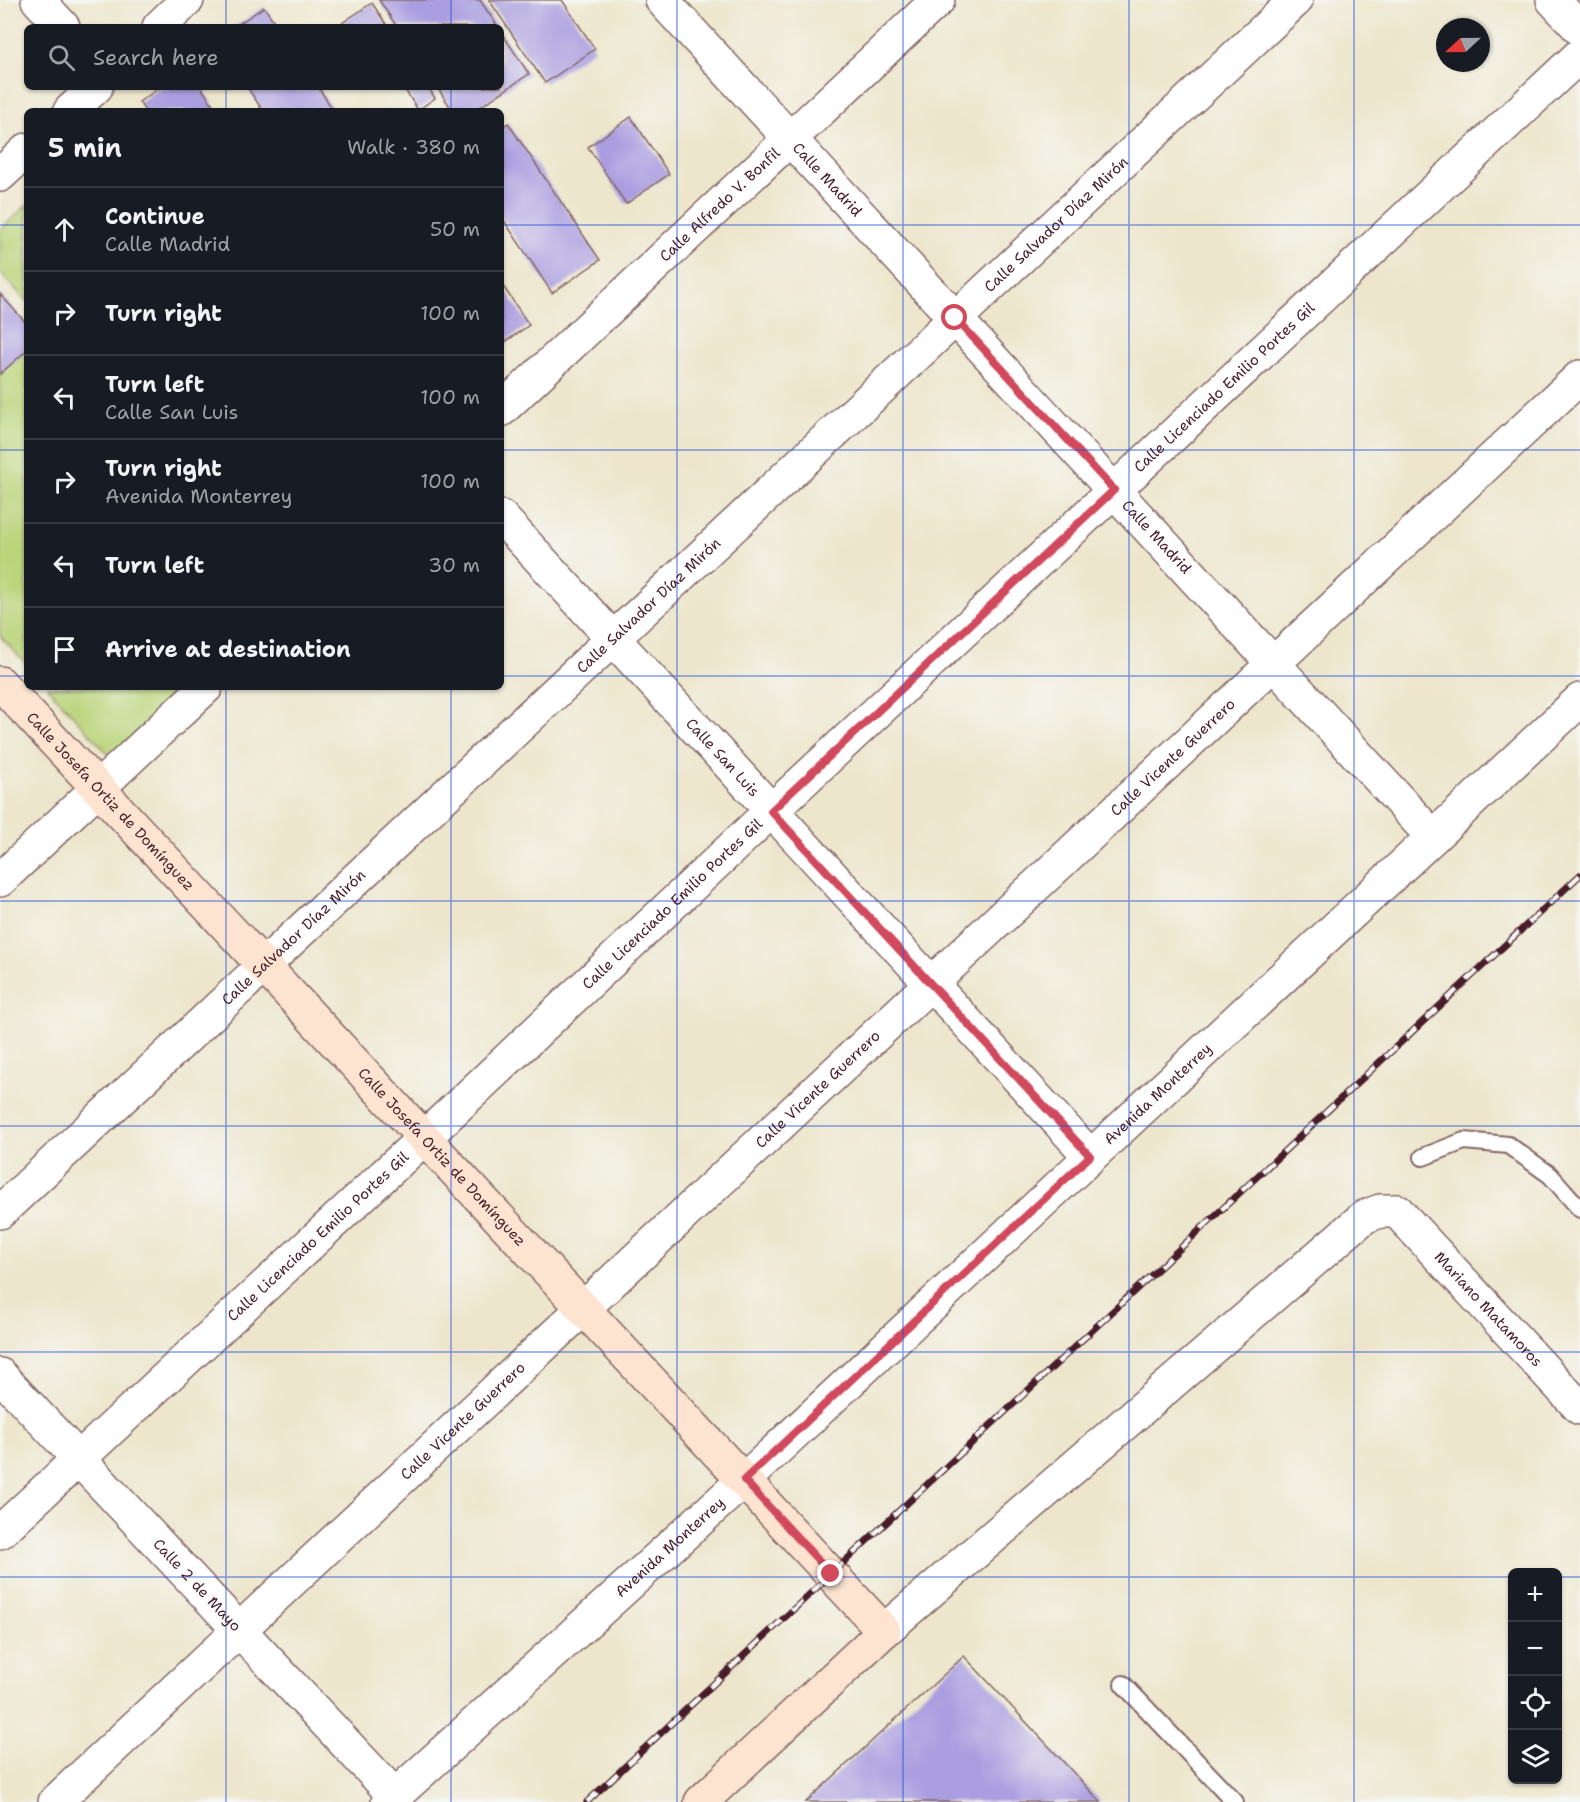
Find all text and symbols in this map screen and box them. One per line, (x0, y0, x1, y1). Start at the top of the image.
north arrow (1436, 18, 1490, 72)
search box (24, 24, 504, 90)
icon: search (45, 41, 78, 74)
text: Search here (93, 43, 219, 72)
text: 5 min (48, 130, 122, 165)
text: Walk · 380 m (347, 134, 480, 160)
street label: Calle Madrid (788, 138, 867, 221)
street label: Calle Alfredo V. Bonfil (655, 143, 785, 266)
street label: Calle Salvador Díaz Mirón (980, 152, 1132, 297)
text: Continue (105, 202, 205, 231)
icon: ahead (48, 213, 81, 246)
text: 50 m (430, 216, 480, 242)
text: Calle Madrid (105, 231, 230, 257)
icon: right (48, 297, 81, 330)
street label: Calle Licenciado Emilio Portes Gil (1129, 298, 1319, 477)
text: Turn right (105, 299, 222, 328)
text: 100 m (420, 300, 480, 326)
route start (941, 304, 967, 330)
text: Turn left (105, 370, 204, 399)
icon: left (48, 381, 81, 414)
text: 100 m (420, 384, 480, 410)
text: Calle San Luis (105, 399, 238, 425)
text: Turn right (105, 454, 222, 483)
icon: right (48, 465, 81, 498)
text: 100 m (420, 468, 480, 494)
text: Avenida Monterrey (105, 483, 292, 509)
street label: Calle Madrid (1117, 496, 1196, 579)
street label: Calle Salvador Díaz Mirón (572, 533, 725, 678)
icon: left (48, 549, 81, 582)
text: Turn left (105, 551, 204, 580)
text: 30 m (428, 552, 480, 578)
icon: arrive (48, 633, 81, 666)
text: Arrive at destination (105, 635, 351, 664)
street label: Calle Vicente Guerrero (1106, 694, 1240, 821)
street label: Calle Josefa Ortiz de Domínguez (22, 708, 199, 895)
street label: Calle San Luis (681, 714, 764, 801)
street label: Calle Licenciado Emilio Portes Gil (578, 814, 767, 994)
street label: Calle Salvador Díaz Mirón (217, 865, 370, 1010)
street label: Calle Vicente Guerrero (751, 1026, 885, 1153)
street label: Avenida Monterrey (1100, 1039, 1216, 1149)
street label: Calle Josefa Ortiz de Domínguez (354, 1063, 530, 1251)
street label: Calle Licenciado Emilio Portes Gil (223, 1147, 413, 1326)
street label: Mariano Matamoros (1430, 1247, 1547, 1371)
street label: Calle Vicente Guerrero (396, 1358, 529, 1484)
street label: Avenida Monterrey (611, 1493, 729, 1602)
street label: Calle 2 de Mayo (149, 1534, 246, 1636)
route end (817, 1560, 843, 1586)
map controls (1508, 1568, 1562, 1784)
button: + (1508, 1568, 1562, 1622)
button: − (1508, 1622, 1562, 1676)
button: locate (1508, 1676, 1562, 1730)
button: layers (1508, 1730, 1562, 1784)

